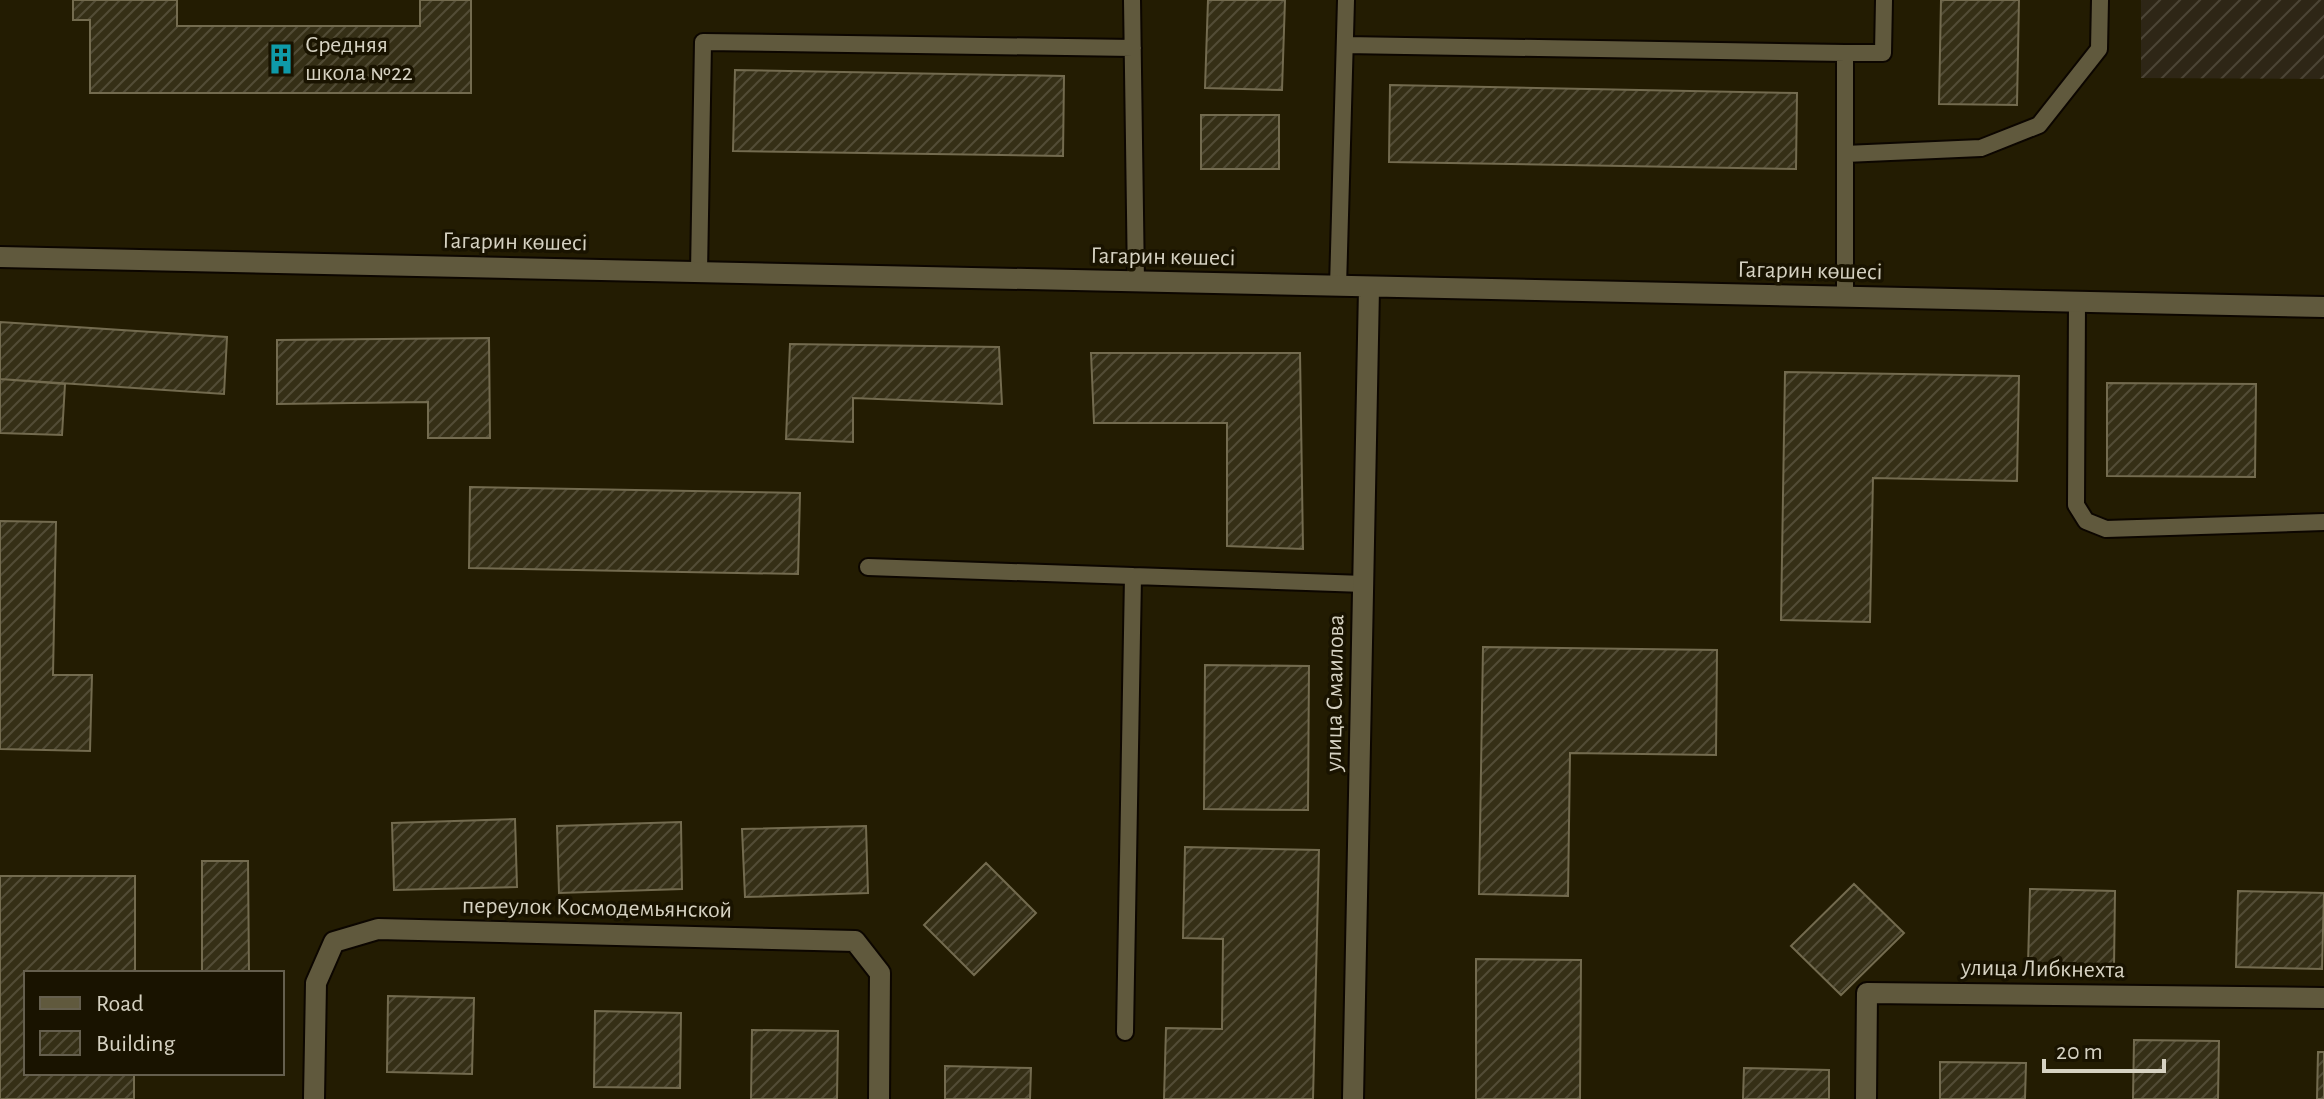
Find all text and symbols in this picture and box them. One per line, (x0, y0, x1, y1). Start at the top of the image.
place label: Средняя школа №22 (305, 33, 413, 85)
building icon: Средняя школа №22 (264, 42, 298, 76)
street label: Гагарин көшесі (442, 229, 588, 255)
street label: Гагарин көшесі (1090, 244, 1236, 270)
street label: Гагарин көшесі (1737, 258, 1883, 284)
street label: улица Смаилова (1322, 614, 1348, 773)
street label: переулок Космодемьянской (462, 894, 732, 922)
street label: улица Либкнехта (1960, 956, 2125, 982)
legend (24, 971, 284, 1075)
text: Road (96, 992, 144, 1016)
scale bar (2044, 1023, 2164, 1073)
text: Building (96, 1032, 175, 1056)
text: 20 m (2056, 1040, 2103, 1064)

